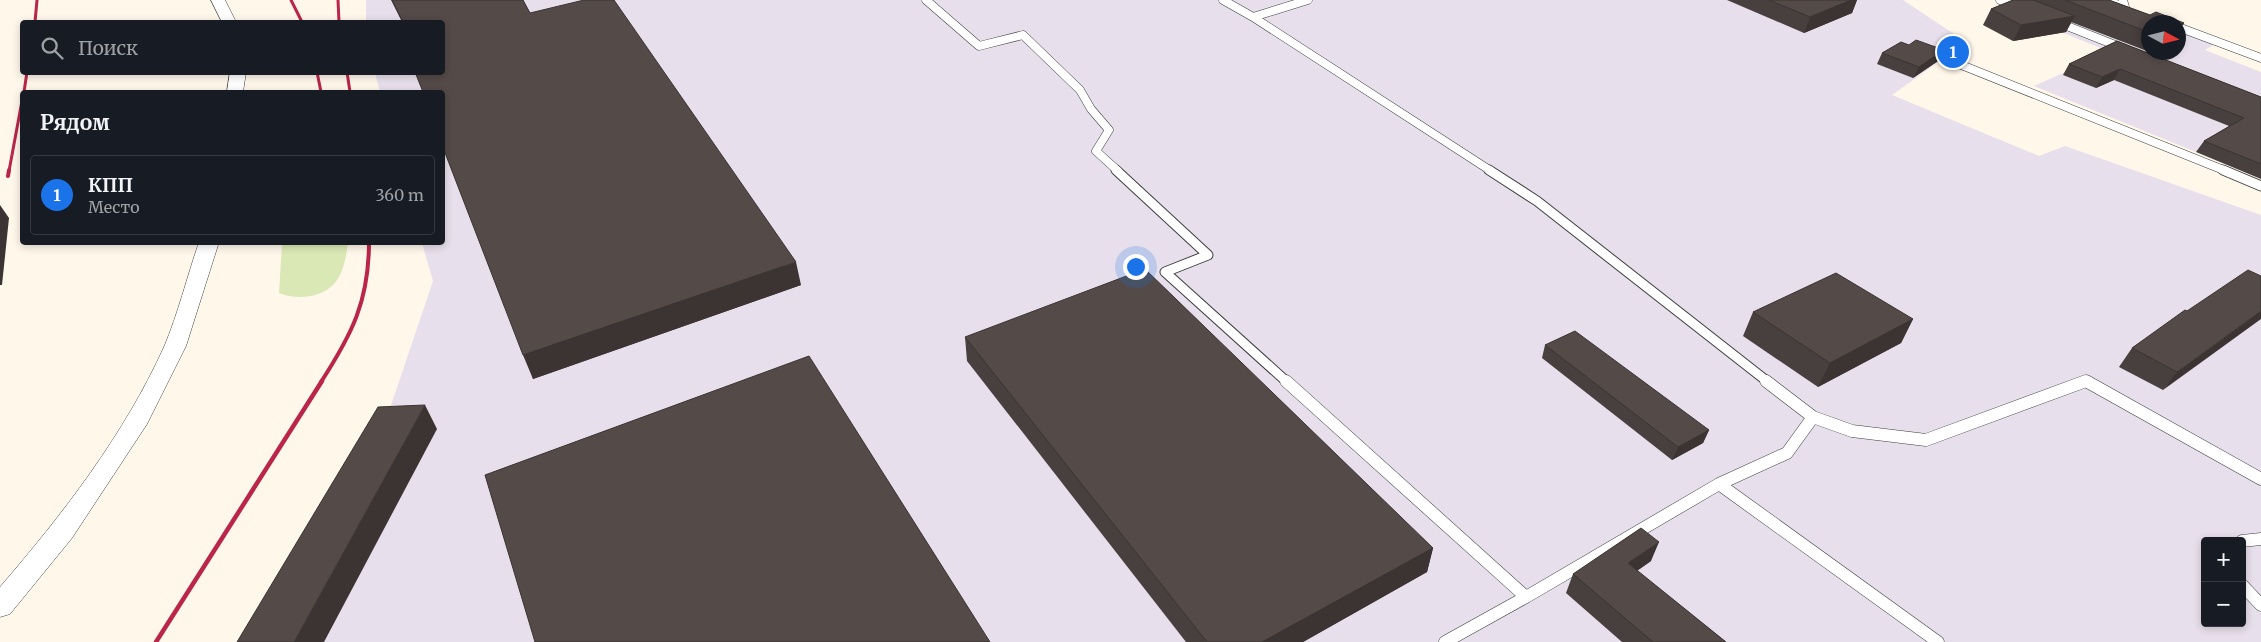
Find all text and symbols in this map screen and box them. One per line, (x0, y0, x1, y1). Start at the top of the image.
north arrow (2141, 15, 2186, 60)
search box (20, 20, 445, 75)
pin: 1 (1937, 33, 1969, 71)
icon: search (38, 34, 66, 62)
text: Поиск (78, 36, 138, 60)
text: Рядом (40, 109, 110, 136)
text: КПП (88, 173, 133, 197)
text: 1 (53, 185, 61, 205)
text: 360 m (375, 185, 424, 205)
text: Место (88, 197, 139, 217)
your location (1123, 254, 1149, 280)
map controls (2201, 537, 2246, 627)
button: + (2201, 537, 2246, 582)
button: − (2201, 582, 2246, 627)

